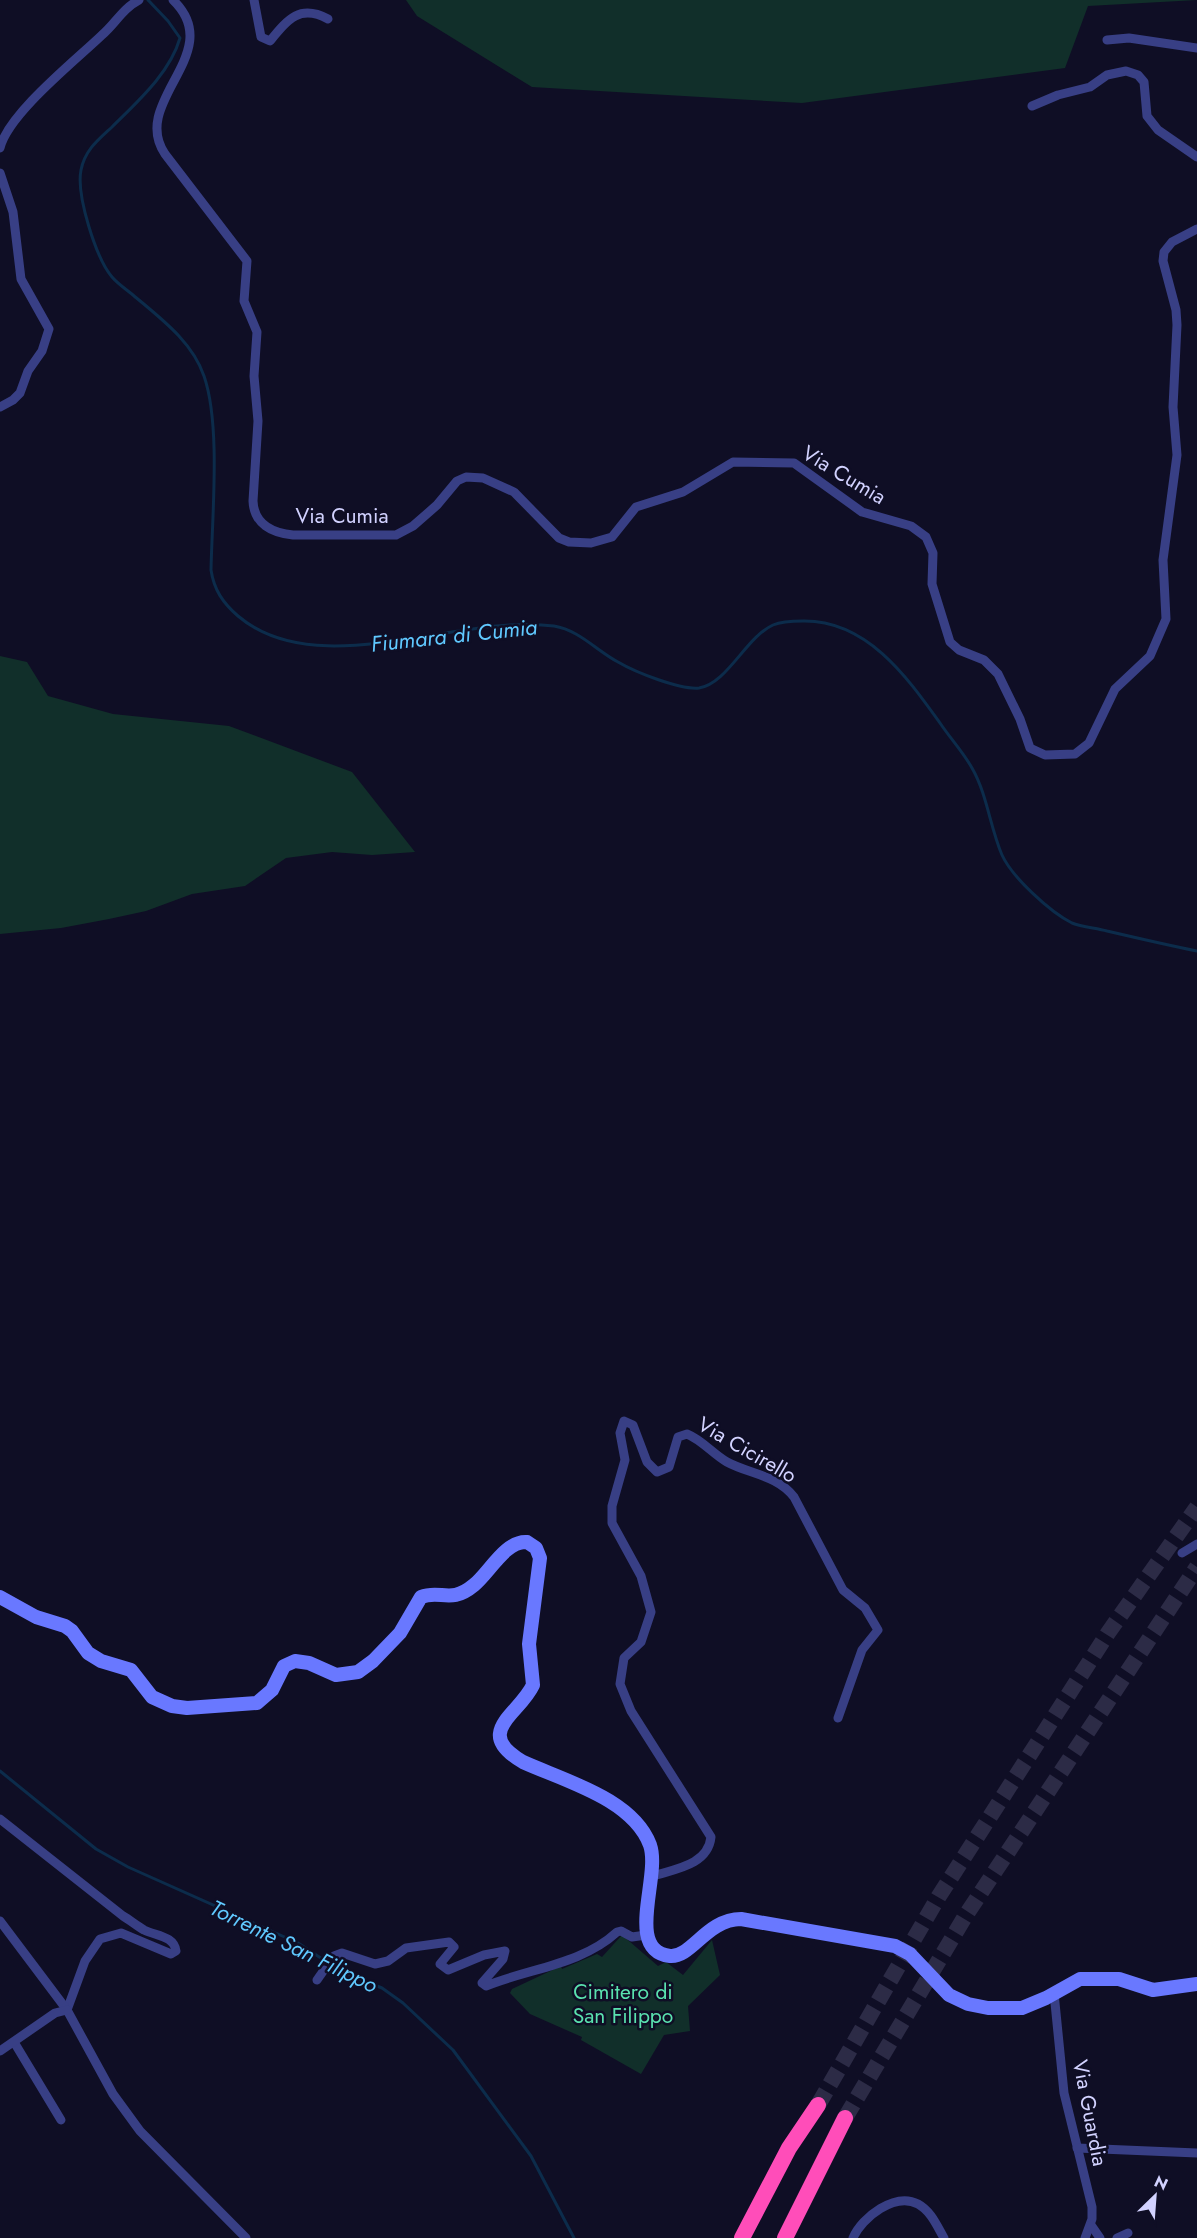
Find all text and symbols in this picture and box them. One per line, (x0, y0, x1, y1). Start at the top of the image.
street label: Via Cumia (796, 438, 892, 512)
street label: Via Cumia (295, 501, 389, 531)
water label: Fiumara di Cumia (369, 610, 539, 660)
street label: Via Cicirello (692, 1410, 802, 1490)
water label: Torrente San Filippo (205, 1892, 384, 2001)
park label: Cimitero di San Filippo (573, 1977, 673, 2031)
street label: Via Guardia (1065, 2057, 1115, 2169)
north arrow (1125, 2166, 1185, 2226)
text: N (1151, 2170, 1172, 2196)

